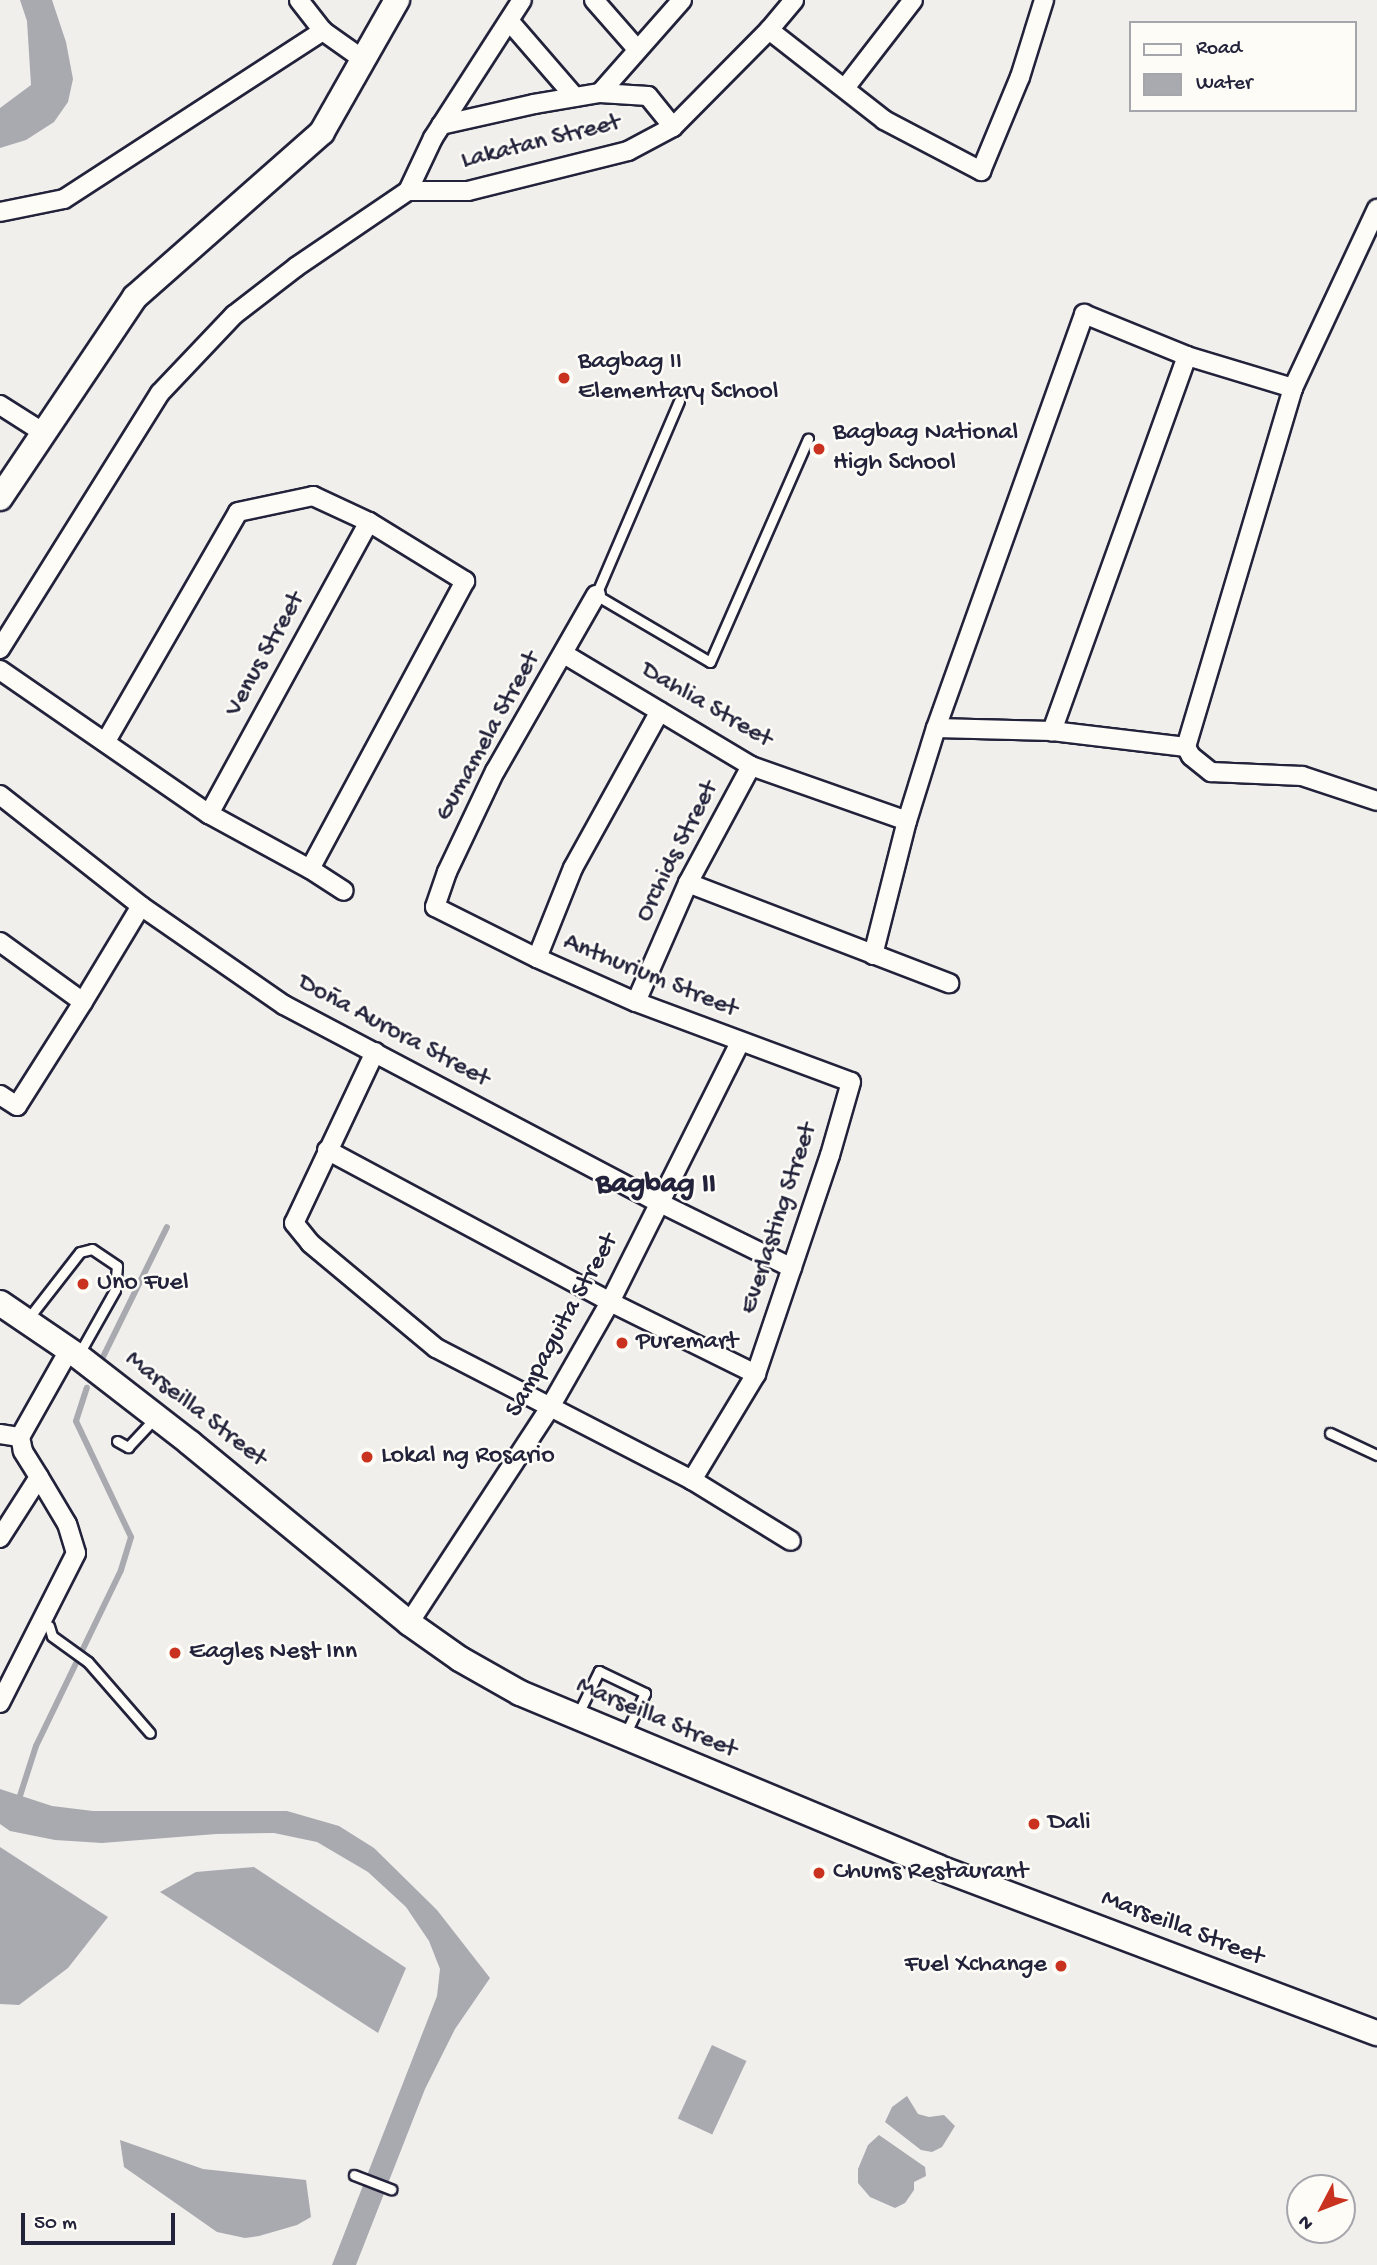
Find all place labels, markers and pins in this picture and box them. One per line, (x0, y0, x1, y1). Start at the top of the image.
place label: Bagbag II Elementary School (578, 347, 778, 408)
marker: Bagbag II Elementary School (556, 370, 572, 386)
place label: Bagbag National High School (833, 418, 1018, 480)
marker: Bagbag National High School (811, 441, 827, 457)
place label: Uno Fuel (97, 1268, 189, 1300)
marker: Uno Fuel (75, 1276, 91, 1292)
place label: Puremart (636, 1327, 738, 1359)
marker: Puremart (614, 1335, 630, 1351)
place label: Lokal ng Rosario (381, 1441, 555, 1473)
marker: Lokal ng Rosario (359, 1449, 375, 1465)
place label: Eagles Nest Inn (189, 1637, 357, 1669)
marker: Eagles Nest Inn (167, 1645, 183, 1661)
place label: Dali (1048, 1808, 1091, 1840)
marker: Dali (1026, 1816, 1042, 1832)
place label: Chums Restaurant (833, 1857, 1028, 1889)
marker: Chums Restaurant (811, 1865, 827, 1881)
place label: Fuel Xchange (905, 1950, 1047, 1982)
marker: Fuel Xchange (1053, 1958, 1069, 1974)

